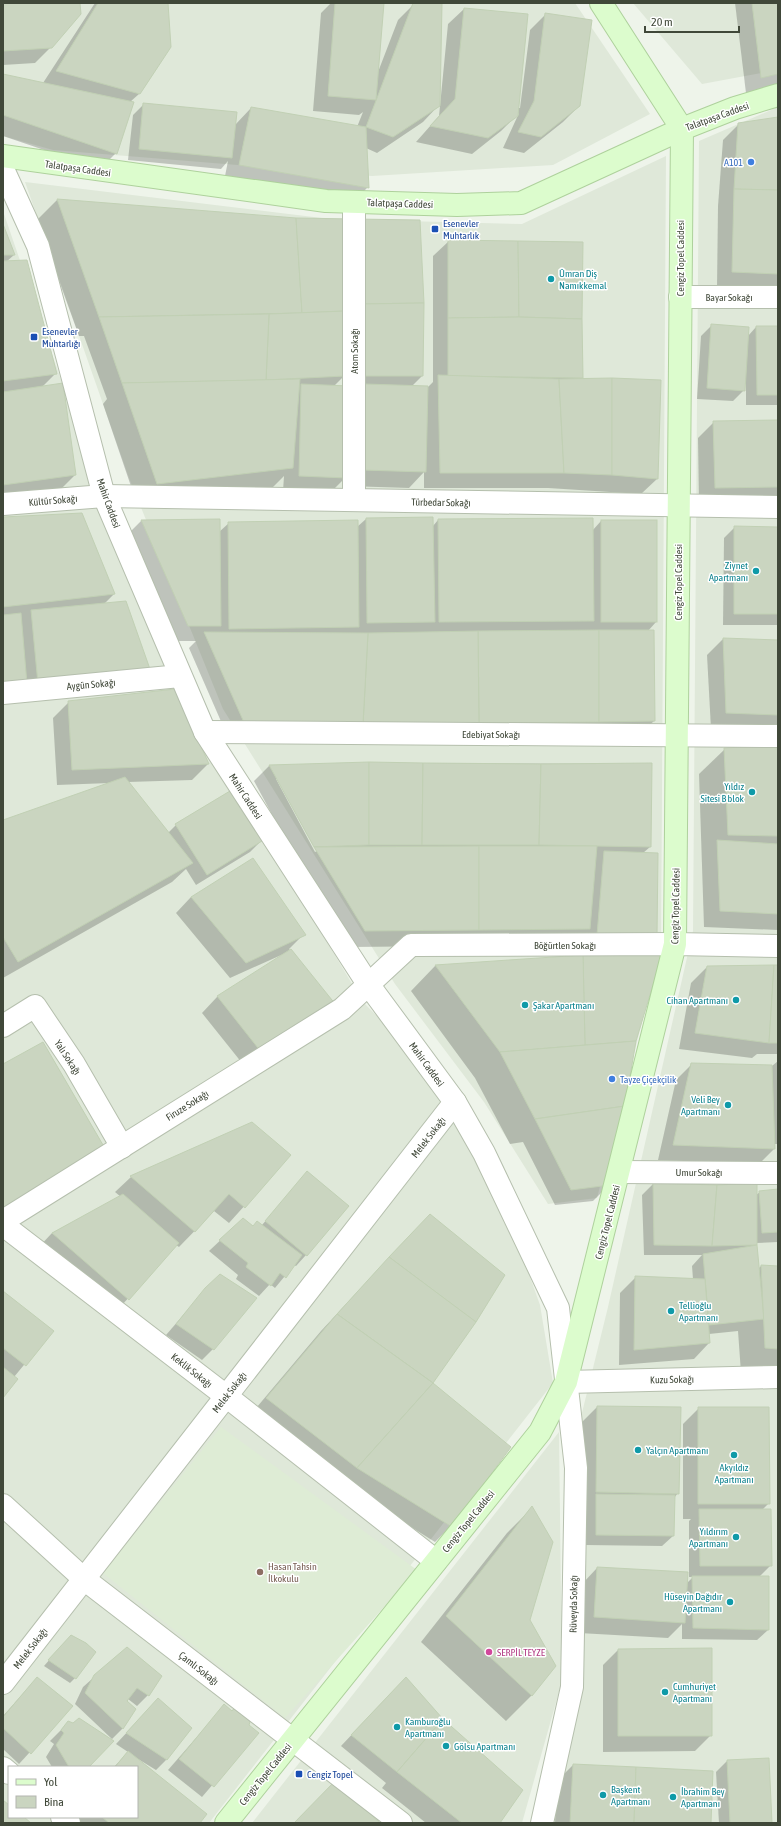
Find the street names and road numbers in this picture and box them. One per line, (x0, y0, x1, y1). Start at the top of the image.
street label: Talatpaşa Caddesi (684, 100, 750, 133)
street label: Talatpaşa Caddesi (44, 158, 112, 179)
street label: Talatpaşa Caddesi (367, 197, 433, 210)
street label: Cengiz Topel Caddesi (675, 220, 686, 296)
street label: Bayar Sokağı (706, 292, 752, 303)
street label: Atom Sokağı (349, 328, 360, 374)
street label: Mahir Caddesi (94, 477, 123, 529)
street label: Kültür Sokağı (28, 493, 78, 508)
street label: Türbedar Sokağı (411, 496, 471, 509)
street label: Cengiz Topel Caddesi (673, 544, 684, 620)
street label: Aygün Sokağı (66, 677, 116, 692)
street label: Edebiyat Sokağı (462, 729, 520, 740)
street label: Mahir Caddesi (227, 772, 264, 821)
street label: Cengiz Topel Caddesi (669, 868, 682, 944)
street label: Böğürtlen Sokağı (534, 940, 596, 951)
street label: Yalı Sokağı (52, 1038, 83, 1077)
street label: Mahir Caddesi (407, 1040, 446, 1088)
street label: Firuze Sokağı (164, 1088, 211, 1123)
street label: Melek Sokağı (409, 1115, 448, 1160)
street label: Umur Sokağı (676, 1167, 722, 1178)
street label: Cengiz Topel Caddesi (593, 1184, 622, 1260)
street label: Keklik Sokağı (169, 1351, 214, 1390)
street label: Melek Sokağı (210, 1370, 249, 1415)
street label: Kuzu Sokağı (650, 1374, 694, 1385)
street label: Cengiz Topel Caddesi (440, 1488, 497, 1554)
street label: Rüveyda Sokağı (567, 1575, 580, 1633)
street label: Melek Sokağı (11, 1626, 50, 1671)
street label: Çamlı Sokağı (177, 1650, 221, 1687)
street label: Cengiz Topel Caddesi (237, 1741, 294, 1807)

